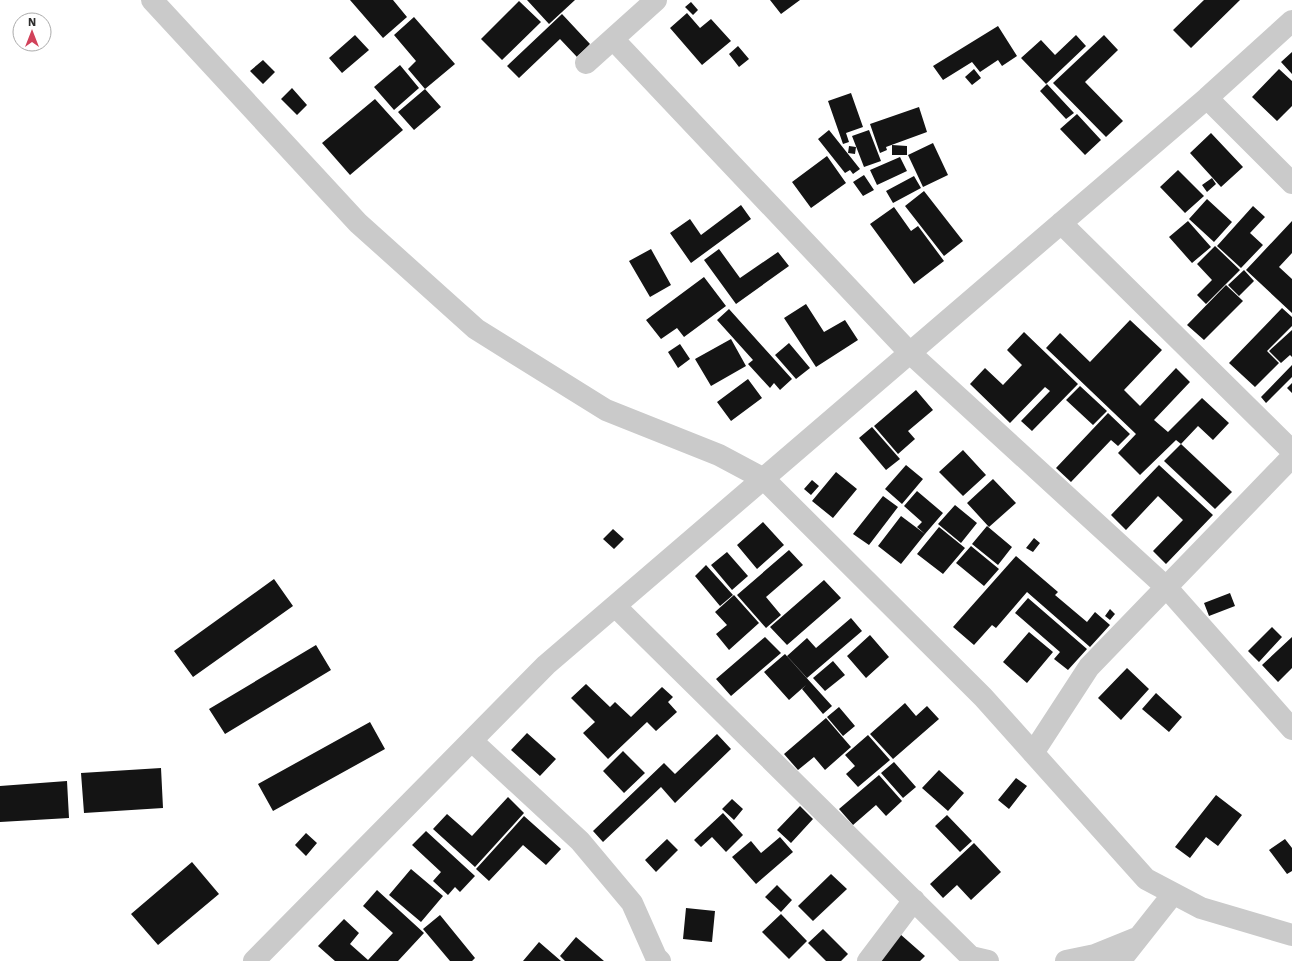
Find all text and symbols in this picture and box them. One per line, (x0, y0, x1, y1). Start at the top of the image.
north arrow (12, 12, 52, 52)
text: N (28, 16, 36, 29)

